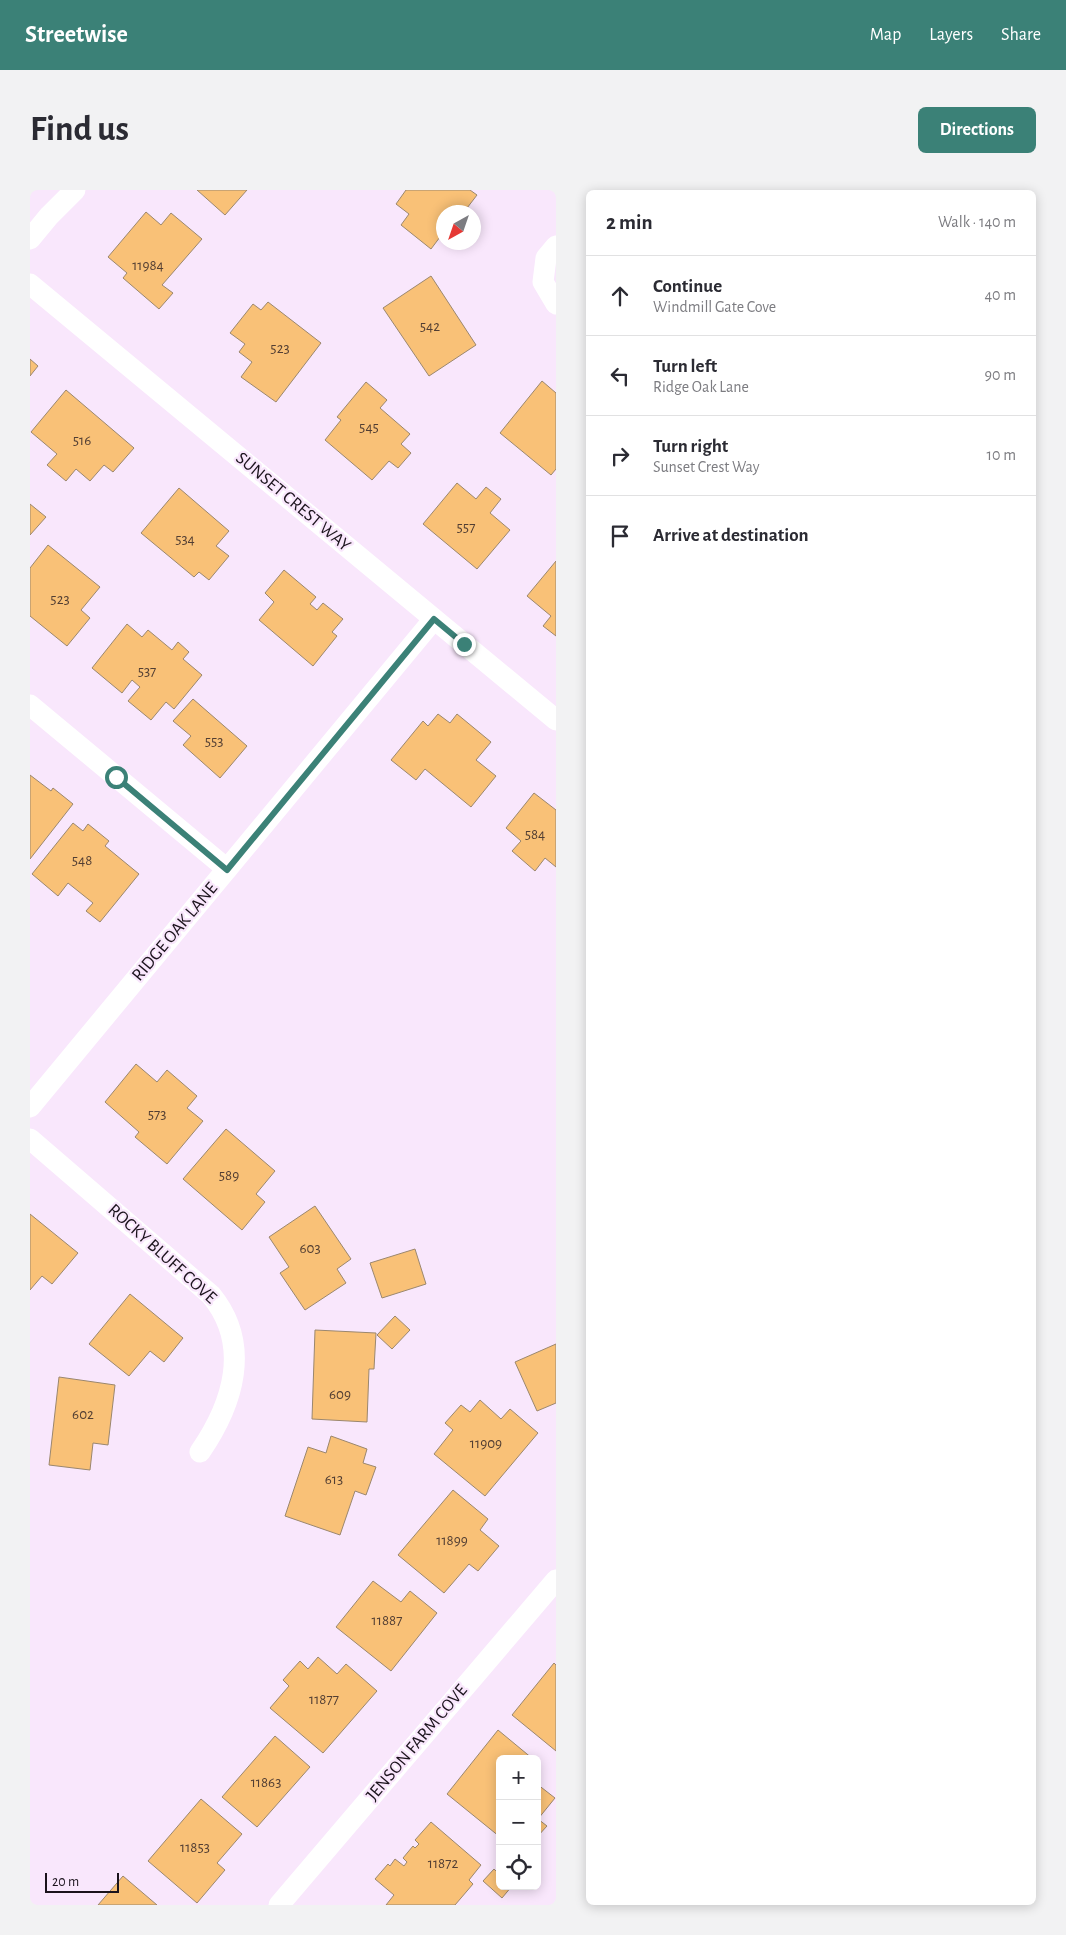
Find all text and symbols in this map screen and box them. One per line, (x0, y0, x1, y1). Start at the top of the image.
text: Streetwise (25, 23, 128, 47)
text: Map (870, 26, 901, 44)
text: Layers (929, 26, 973, 44)
text: Share (1001, 26, 1041, 44)
button: Directions (918, 107, 1036, 153)
text: Find us (30, 112, 129, 147)
north arrow (436, 205, 481, 250)
text: 2 min (606, 212, 653, 233)
text: Walk · 140 m (938, 214, 1016, 230)
house number: 11984 (132, 258, 164, 273)
text: Continue (653, 277, 722, 296)
icon: ahead (606, 282, 634, 310)
text: 40 m (984, 287, 1016, 303)
text: Windmill Gate Cove (653, 299, 776, 315)
house number: 542 (420, 319, 440, 334)
house number: 523 (270, 341, 290, 356)
text: Turn left (653, 357, 717, 376)
icon: left (606, 362, 634, 390)
text: 90 m (985, 367, 1016, 383)
text: Ridge Oak Lane (653, 379, 749, 395)
house number: 545 (359, 420, 379, 435)
house number: 516 (73, 433, 91, 448)
text: Turn right (653, 437, 728, 456)
icon: right (606, 442, 634, 470)
text: 10 m (987, 447, 1016, 463)
street label: SUNSET CREST WAY (232, 449, 354, 555)
text: Sunset Crest Way (653, 459, 759, 475)
house number: 557 (457, 520, 475, 535)
icon: arrive (606, 522, 634, 550)
text: Arrive at destination (653, 526, 809, 545)
house number: 534 (175, 532, 195, 547)
house number: 523 (50, 592, 70, 607)
route end (453, 633, 476, 656)
house number: 537 (138, 664, 156, 679)
house number: 553 (205, 734, 223, 749)
route start (105, 766, 128, 789)
house number: 584 (525, 827, 545, 842)
house number: 548 (72, 853, 92, 868)
street label: RIDGE OAK LANE (129, 879, 221, 985)
house number: 573 (148, 1107, 166, 1122)
house number: 589 (219, 1168, 239, 1183)
street label: ROCKY BLUFF COVE (104, 1201, 220, 1307)
house number: 603 (299, 1241, 321, 1256)
house number: 609 (329, 1387, 351, 1402)
house number: 602 (72, 1407, 94, 1422)
house number: 11909 (470, 1436, 502, 1451)
house number: 613 (325, 1472, 343, 1487)
house number: 11899 (436, 1533, 468, 1548)
house number: 11887 (372, 1613, 402, 1628)
street label: JENSON FARM COVE (363, 1681, 471, 1805)
house number: 11877 (309, 1692, 339, 1707)
map controls (496, 1755, 541, 1890)
button: + (496, 1755, 541, 1800)
house number: 11863 (251, 1775, 281, 1790)
button: − (496, 1800, 541, 1845)
house number: 11853 (180, 1840, 210, 1855)
button: locate (496, 1845, 541, 1890)
house number: 11872 (428, 1856, 458, 1871)
scale bar (45, 1870, 119, 1893)
text: 20 m (52, 1875, 79, 1889)

